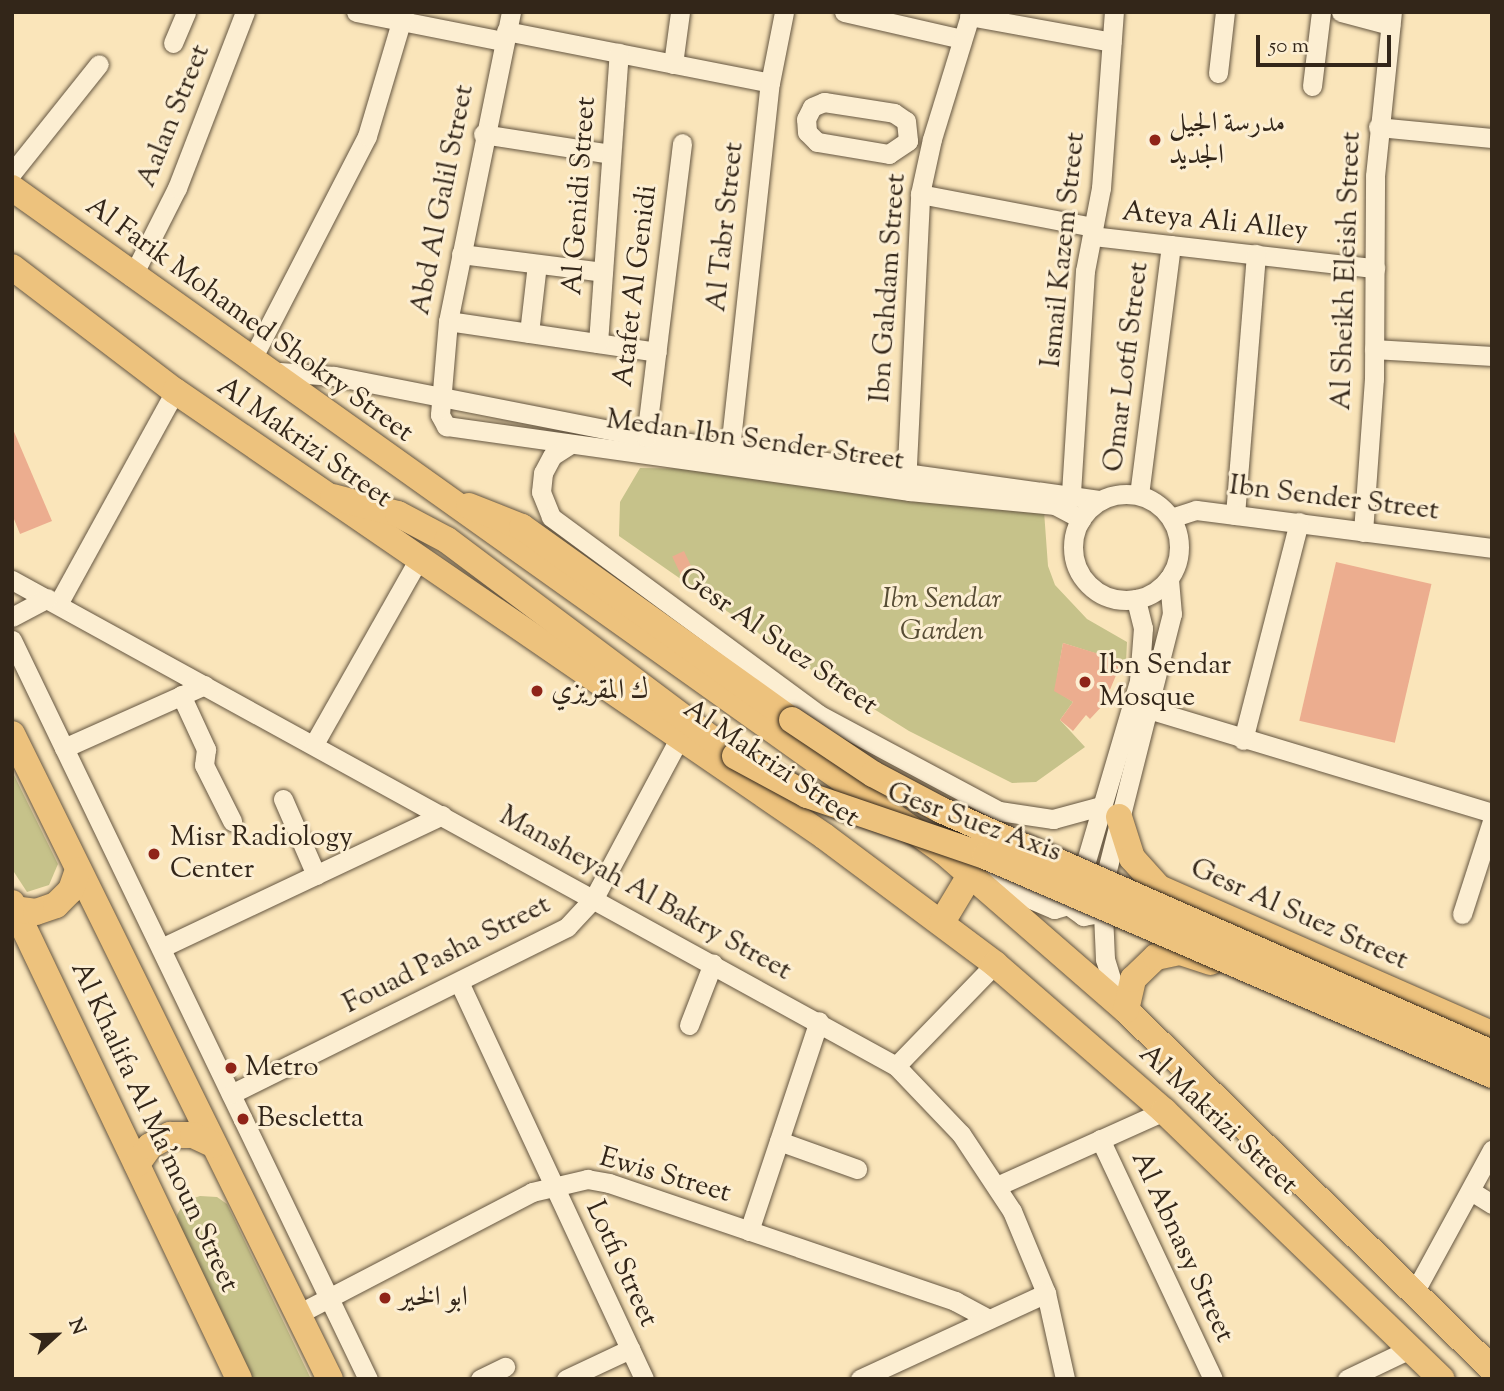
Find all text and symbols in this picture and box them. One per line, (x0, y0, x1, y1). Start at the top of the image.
scale bar (1259, 21, 1394, 65)
text: 50 m (1269, 32, 1309, 62)
street label: Aalan Street (130, 40, 218, 192)
street label: Abd Al Galil Street (404, 82, 482, 318)
street label: Al Genidi Street (556, 96, 604, 296)
place label: مدرسة الجيل الجديد (1169, 107, 1285, 173)
street label: Ismail Kazem Street (1035, 131, 1093, 369)
street label: Al Sheikh Eleish Street (1325, 131, 1369, 411)
marker: مدرسة الجيل الجديد (1147, 132, 1163, 148)
street label: Al Tabr Street (700, 140, 752, 314)
street label: Ibn Gahdam Street (864, 172, 914, 404)
street label: Atafet Al Genidi (607, 183, 665, 389)
street label: Al Farik Mohamed Shokry Street (79, 190, 419, 450)
street label: Ateya Ali Alley (1120, 196, 1310, 248)
street label: Omar Lotfi Street (1097, 260, 1157, 474)
street label: Al Makrizi Street (210, 370, 398, 516)
street label: Medan Ibn Sender Street (604, 403, 906, 479)
street label: Ibn Sender Street (1227, 469, 1441, 529)
street label: Gesr Al Suez Street (672, 561, 884, 723)
park label: Ibn Sendar Garden (882, 583, 1002, 649)
place label: Ibn Sendar Mosque (1099, 649, 1231, 715)
place label: ك المقريزي (551, 674, 649, 708)
marker: Ibn Sendar Mosque (1077, 674, 1093, 690)
marker: ك المقريزي (529, 683, 545, 699)
street label: Al Makrizi Street (677, 693, 865, 835)
street label: Gesr Suez Axis (882, 776, 1066, 870)
street label: Mansheyah Al Bakry Street (493, 800, 797, 988)
place label: Misr Radiology Center (170, 821, 353, 887)
marker: Misr Radiology Center (144, 844, 164, 864)
street label: Gesr Al Suez Street (1185, 852, 1413, 978)
street label: Fouad Pasha Street (338, 888, 556, 1022)
street label: Al Khalifa Al Ma'moun Street (63, 956, 245, 1298)
street label: Al Makrizi Street (1132, 1038, 1304, 1202)
place label: Metro (245, 1051, 319, 1085)
marker: Metro (223, 1060, 239, 1076)
place label: Bescletta (257, 1102, 364, 1136)
marker: Bescletta (235, 1111, 251, 1127)
street label: Ewis Street (595, 1141, 735, 1211)
street label: Al Abnasy Street (1123, 1146, 1241, 1348)
street label: Lotfi Street (577, 1196, 665, 1332)
place label: ابو الخير (399, 1281, 468, 1315)
marker: ابو الخير (377, 1290, 393, 1306)
north arrow (21, 1300, 91, 1370)
text: N (61, 1315, 91, 1339)

